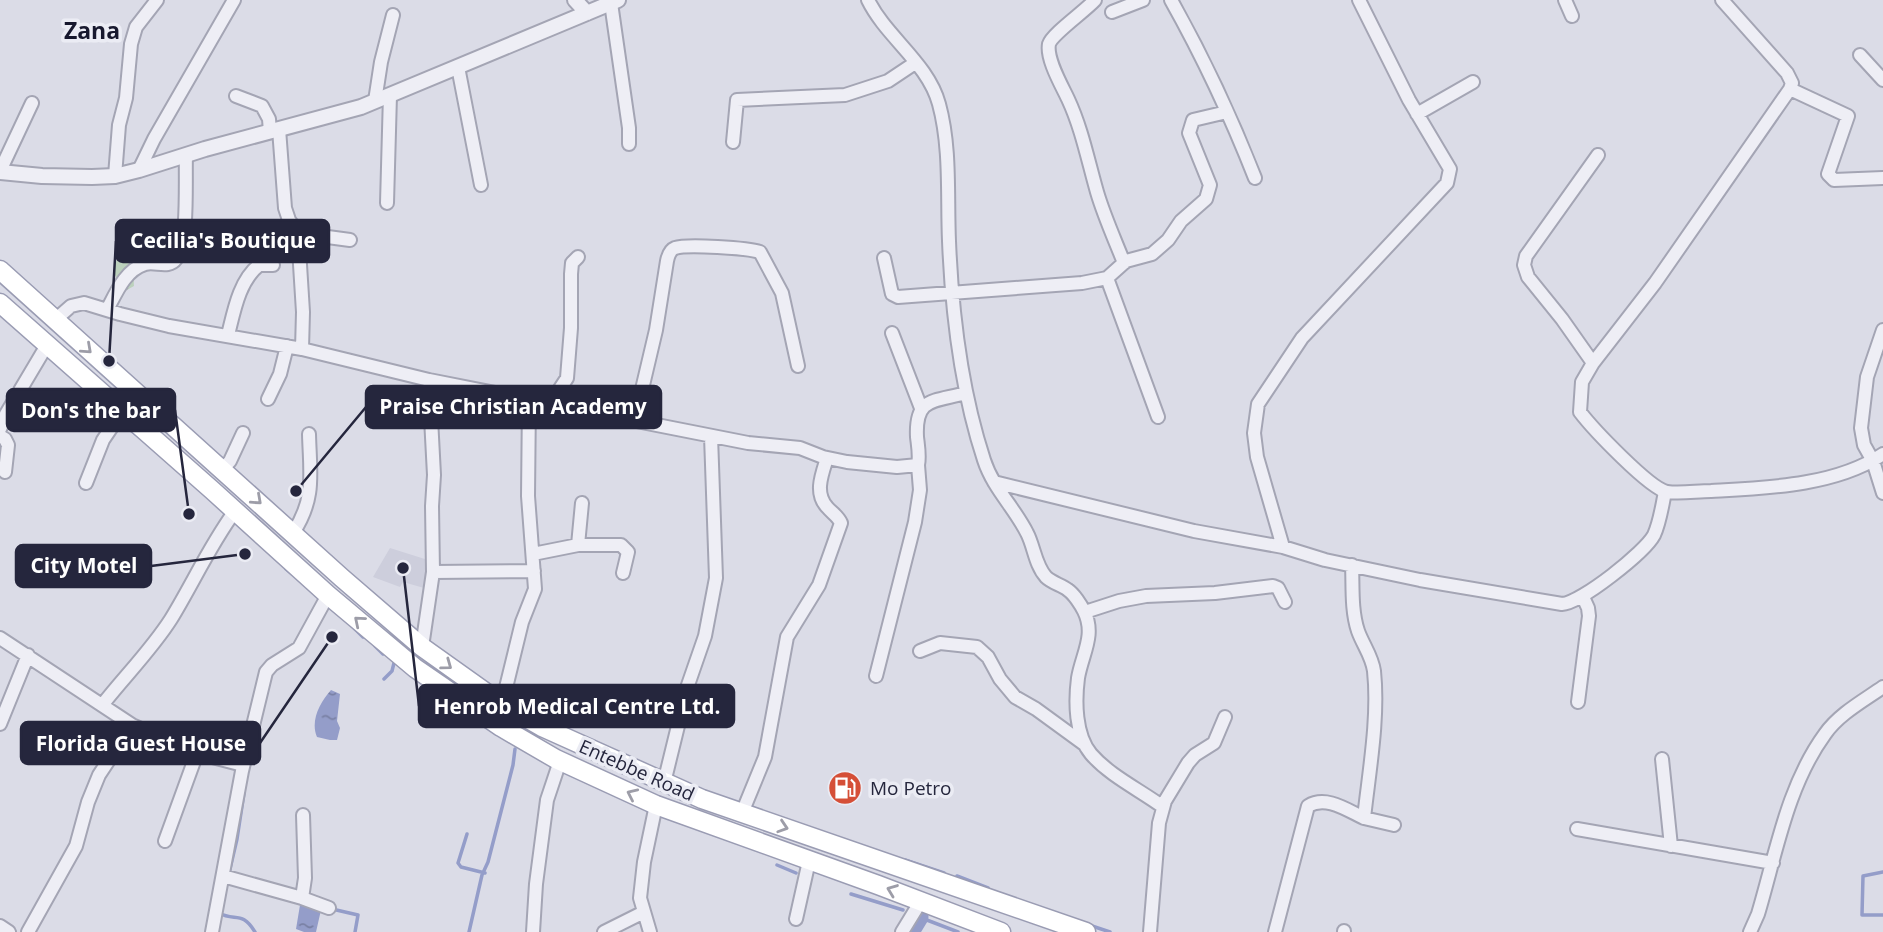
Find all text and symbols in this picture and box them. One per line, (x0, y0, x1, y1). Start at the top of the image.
district label: Zana (64, 14, 120, 46)
callout: Cecilia's Boutique (116, 220, 329, 262)
text: Cecilia's Boutique (130, 226, 316, 254)
one-way arrow (79, 340, 92, 353)
callout: Praise Christian Academy (366, 386, 661, 428)
callout: Don's the bar (7, 389, 175, 431)
text: Praise Christian Academy (379, 392, 647, 420)
text: Don's the bar (21, 396, 162, 424)
one-way arrow (249, 492, 262, 505)
callout: City Motel (16, 545, 151, 587)
text: City Motel (30, 551, 138, 579)
one-way arrow (354, 616, 367, 629)
one-way arrow (439, 657, 452, 669)
callout: Henrob Medical Centre Ltd. (419, 685, 734, 727)
text: Henrob Medical Centre Ltd. (433, 692, 721, 720)
callout: Florida Guest House (21, 722, 260, 764)
text: Florida Guest House (36, 729, 246, 757)
street label: Entebbe Road (575, 733, 699, 807)
fuel station icon: Mo Petro (826, 769, 864, 807)
place label: Mo Petro (870, 775, 952, 801)
one-way arrow (627, 788, 639, 802)
one-way arrow (776, 819, 789, 833)
one-way arrow (886, 884, 898, 898)

